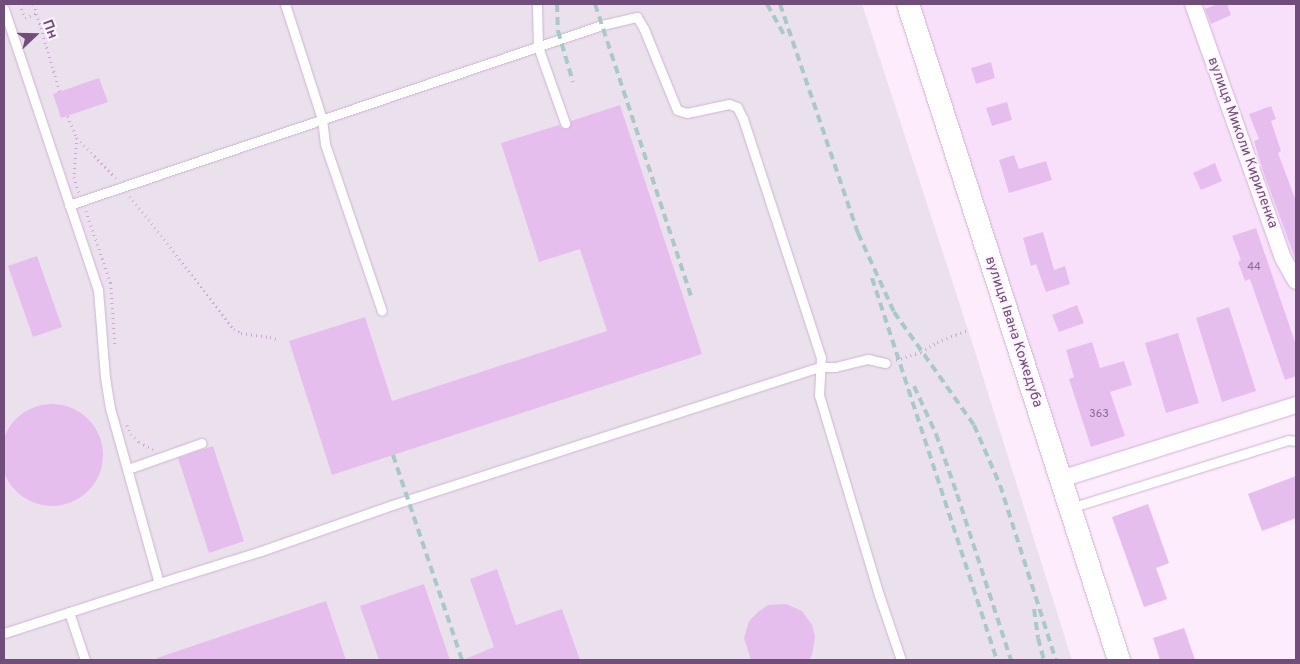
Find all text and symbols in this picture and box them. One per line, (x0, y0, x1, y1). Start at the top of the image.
north arrow (10, 10, 60, 60)
text: Пн (38, 18, 61, 41)
street label: вулиця Миколи Кириленка (1203, 55, 1281, 231)
street label: вулиця Івана Кожедуба (981, 254, 1045, 410)
house number: 44 (1247, 260, 1261, 274)
house number: 363 (1089, 407, 1109, 421)

